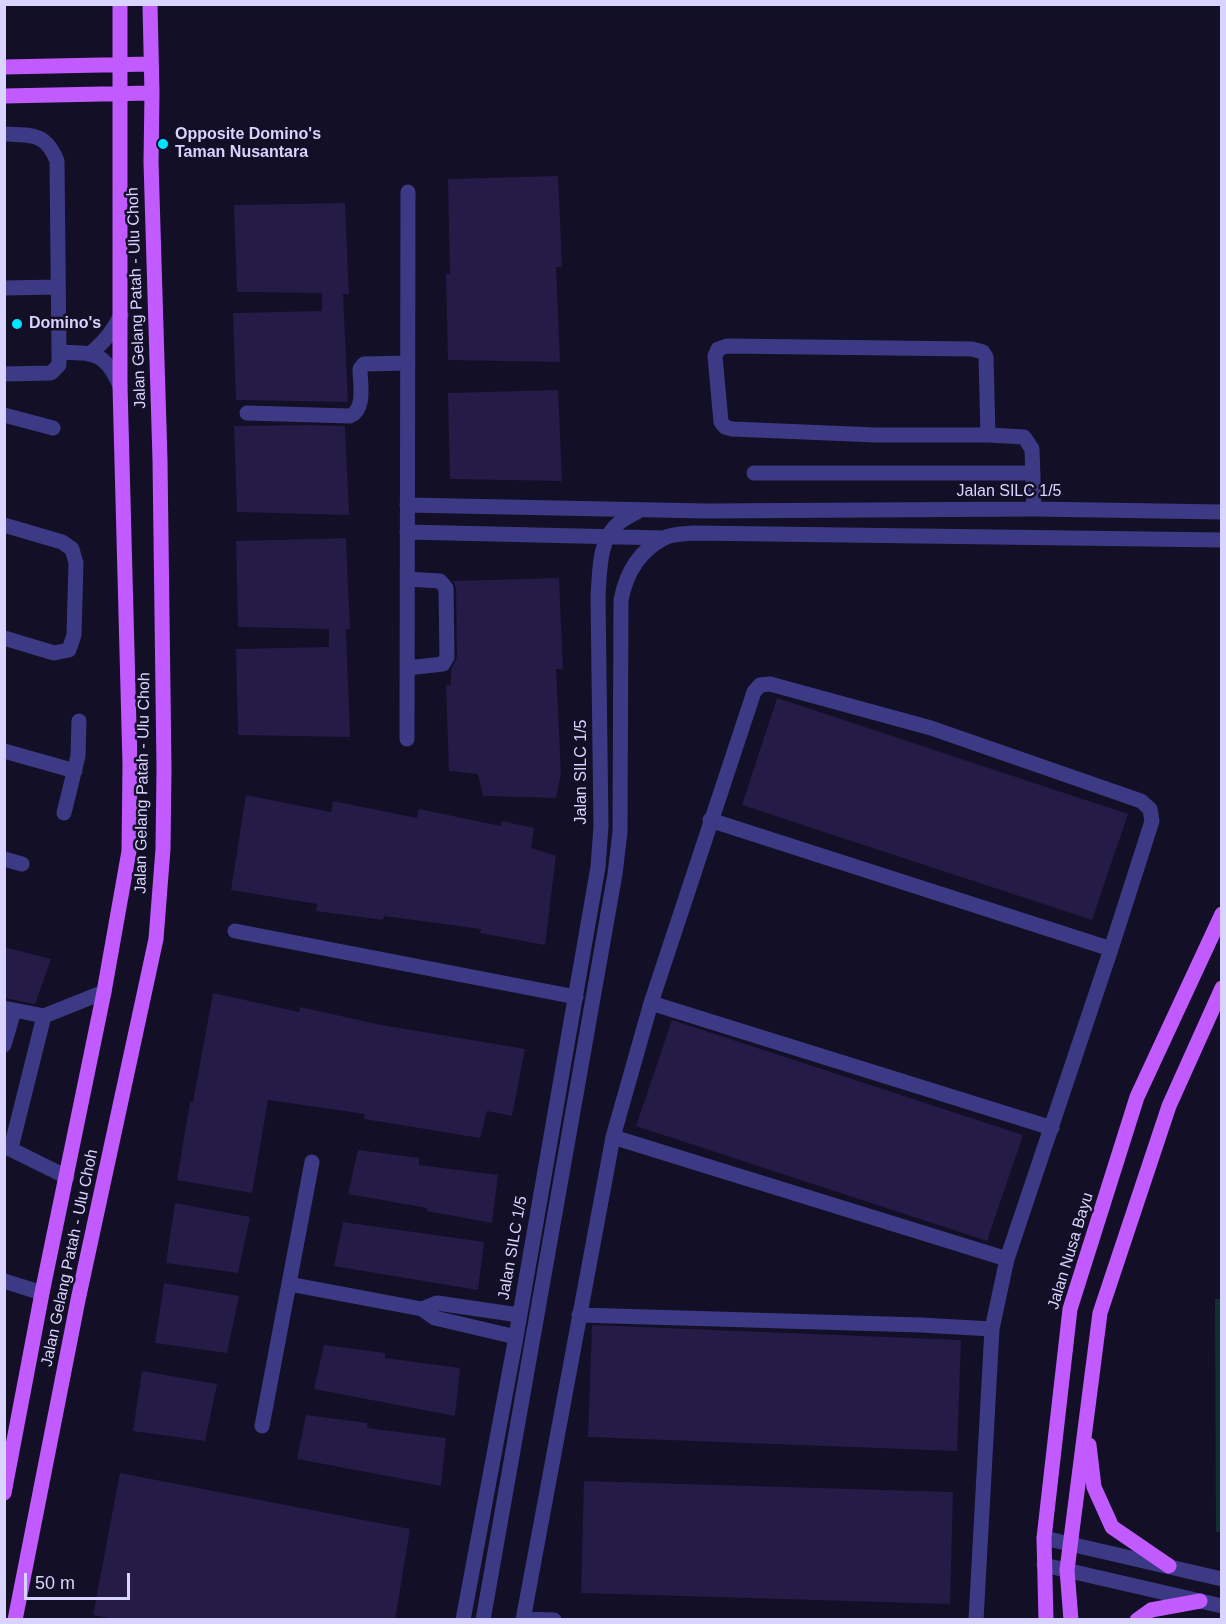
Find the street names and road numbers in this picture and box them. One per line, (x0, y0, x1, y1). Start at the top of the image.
street label: Jalan Gelang Patah - Ulu Choh (124, 187, 150, 409)
street label: Jalan SILC 1/5 (957, 482, 1061, 502)
street label: Jalan Gelang Patah - Ulu Choh (131, 672, 155, 894)
street label: Jalan SILC 1/5 (572, 720, 592, 824)
street label: Jalan Gelang Patah - Ulu Choh (38, 1148, 102, 1368)
street label: Jalan Nusa Bayu (1044, 1190, 1098, 1312)
street label: Jalan SILC 1/5 (494, 1195, 532, 1301)

